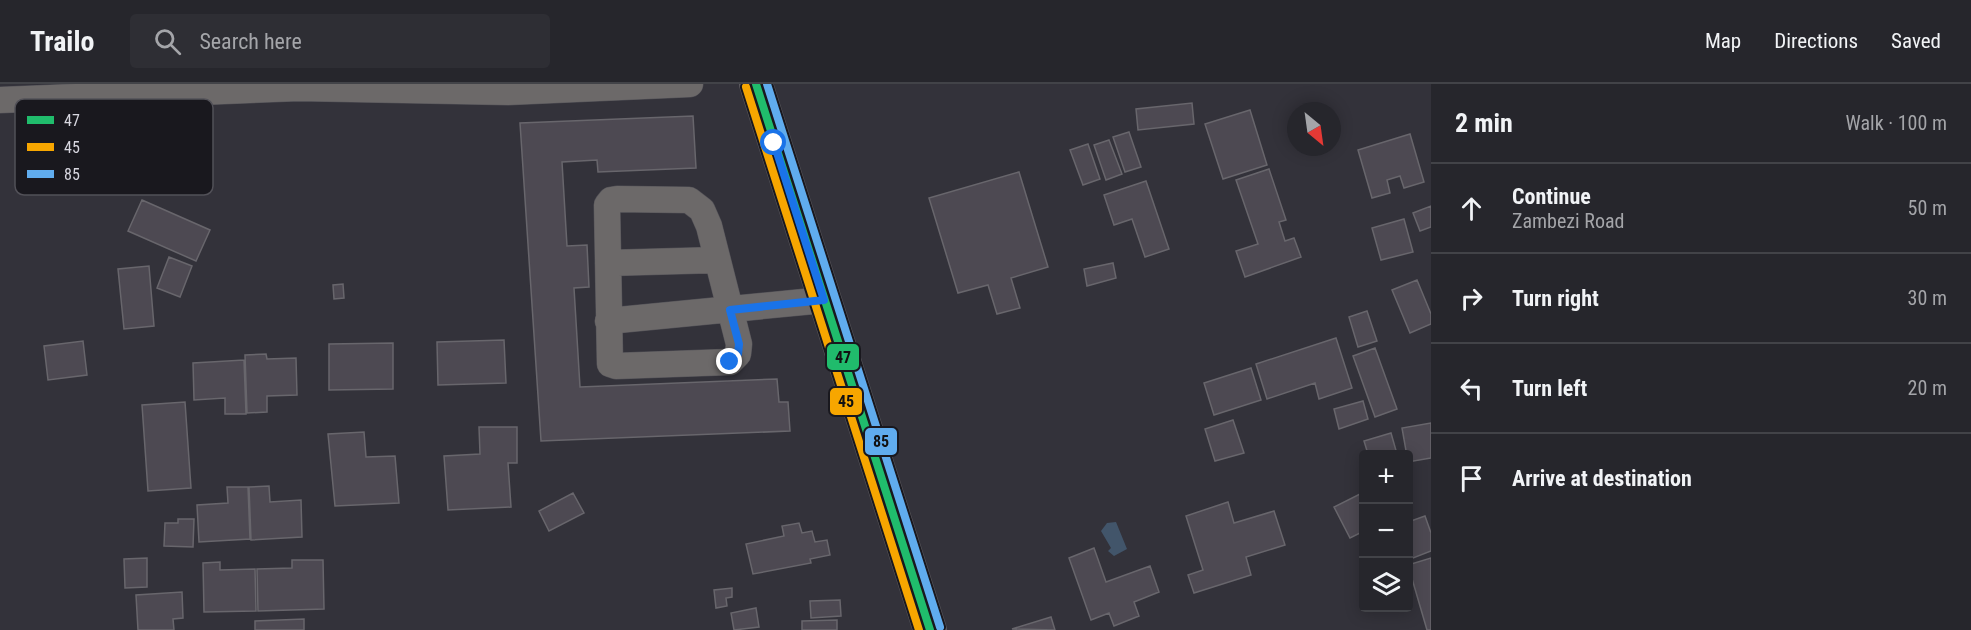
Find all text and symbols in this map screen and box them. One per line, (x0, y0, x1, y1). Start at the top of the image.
search box (130, 14, 550, 68)
text: Trailo (30, 25, 94, 58)
icon: search (151, 25, 184, 58)
text: Search here (199, 29, 302, 54)
text: Map (1705, 29, 1741, 53)
text: Directions (1774, 29, 1858, 53)
text: Saved (1891, 29, 1941, 53)
legend (15, 99, 213, 195)
north arrow (1287, 102, 1341, 156)
text: 2 min (1455, 108, 1513, 138)
text: 47 (64, 111, 80, 130)
text: Walk · 100 m (1846, 111, 1947, 135)
route start (760, 129, 786, 155)
text: 45 (64, 138, 80, 157)
text: 85 (64, 165, 80, 184)
text: Continue (1512, 184, 1591, 209)
icon: ahead (1455, 192, 1488, 225)
text: 50 m (1908, 196, 1947, 220)
text: Zambezi Road (1512, 209, 1624, 233)
icon: right (1455, 282, 1488, 315)
text: Turn right (1512, 286, 1599, 311)
text: 30 m (1908, 286, 1947, 310)
line badge: 47 (826, 343, 860, 371)
route end (716, 348, 742, 374)
text: 47 (835, 348, 851, 367)
icon: left (1455, 372, 1488, 405)
text: Turn left (1512, 376, 1587, 401)
text: 20 m (1908, 376, 1947, 400)
line badge: 45 (829, 387, 863, 416)
text: 45 (838, 392, 854, 411)
line badge: 85 (864, 427, 898, 456)
text: 85 (873, 432, 889, 451)
map controls (1359, 450, 1413, 612)
button: + (1359, 450, 1413, 504)
icon: arrive (1455, 462, 1488, 495)
text: Arrive at destination (1512, 466, 1692, 491)
button: − (1359, 504, 1413, 558)
button: layers (1359, 558, 1413, 612)

